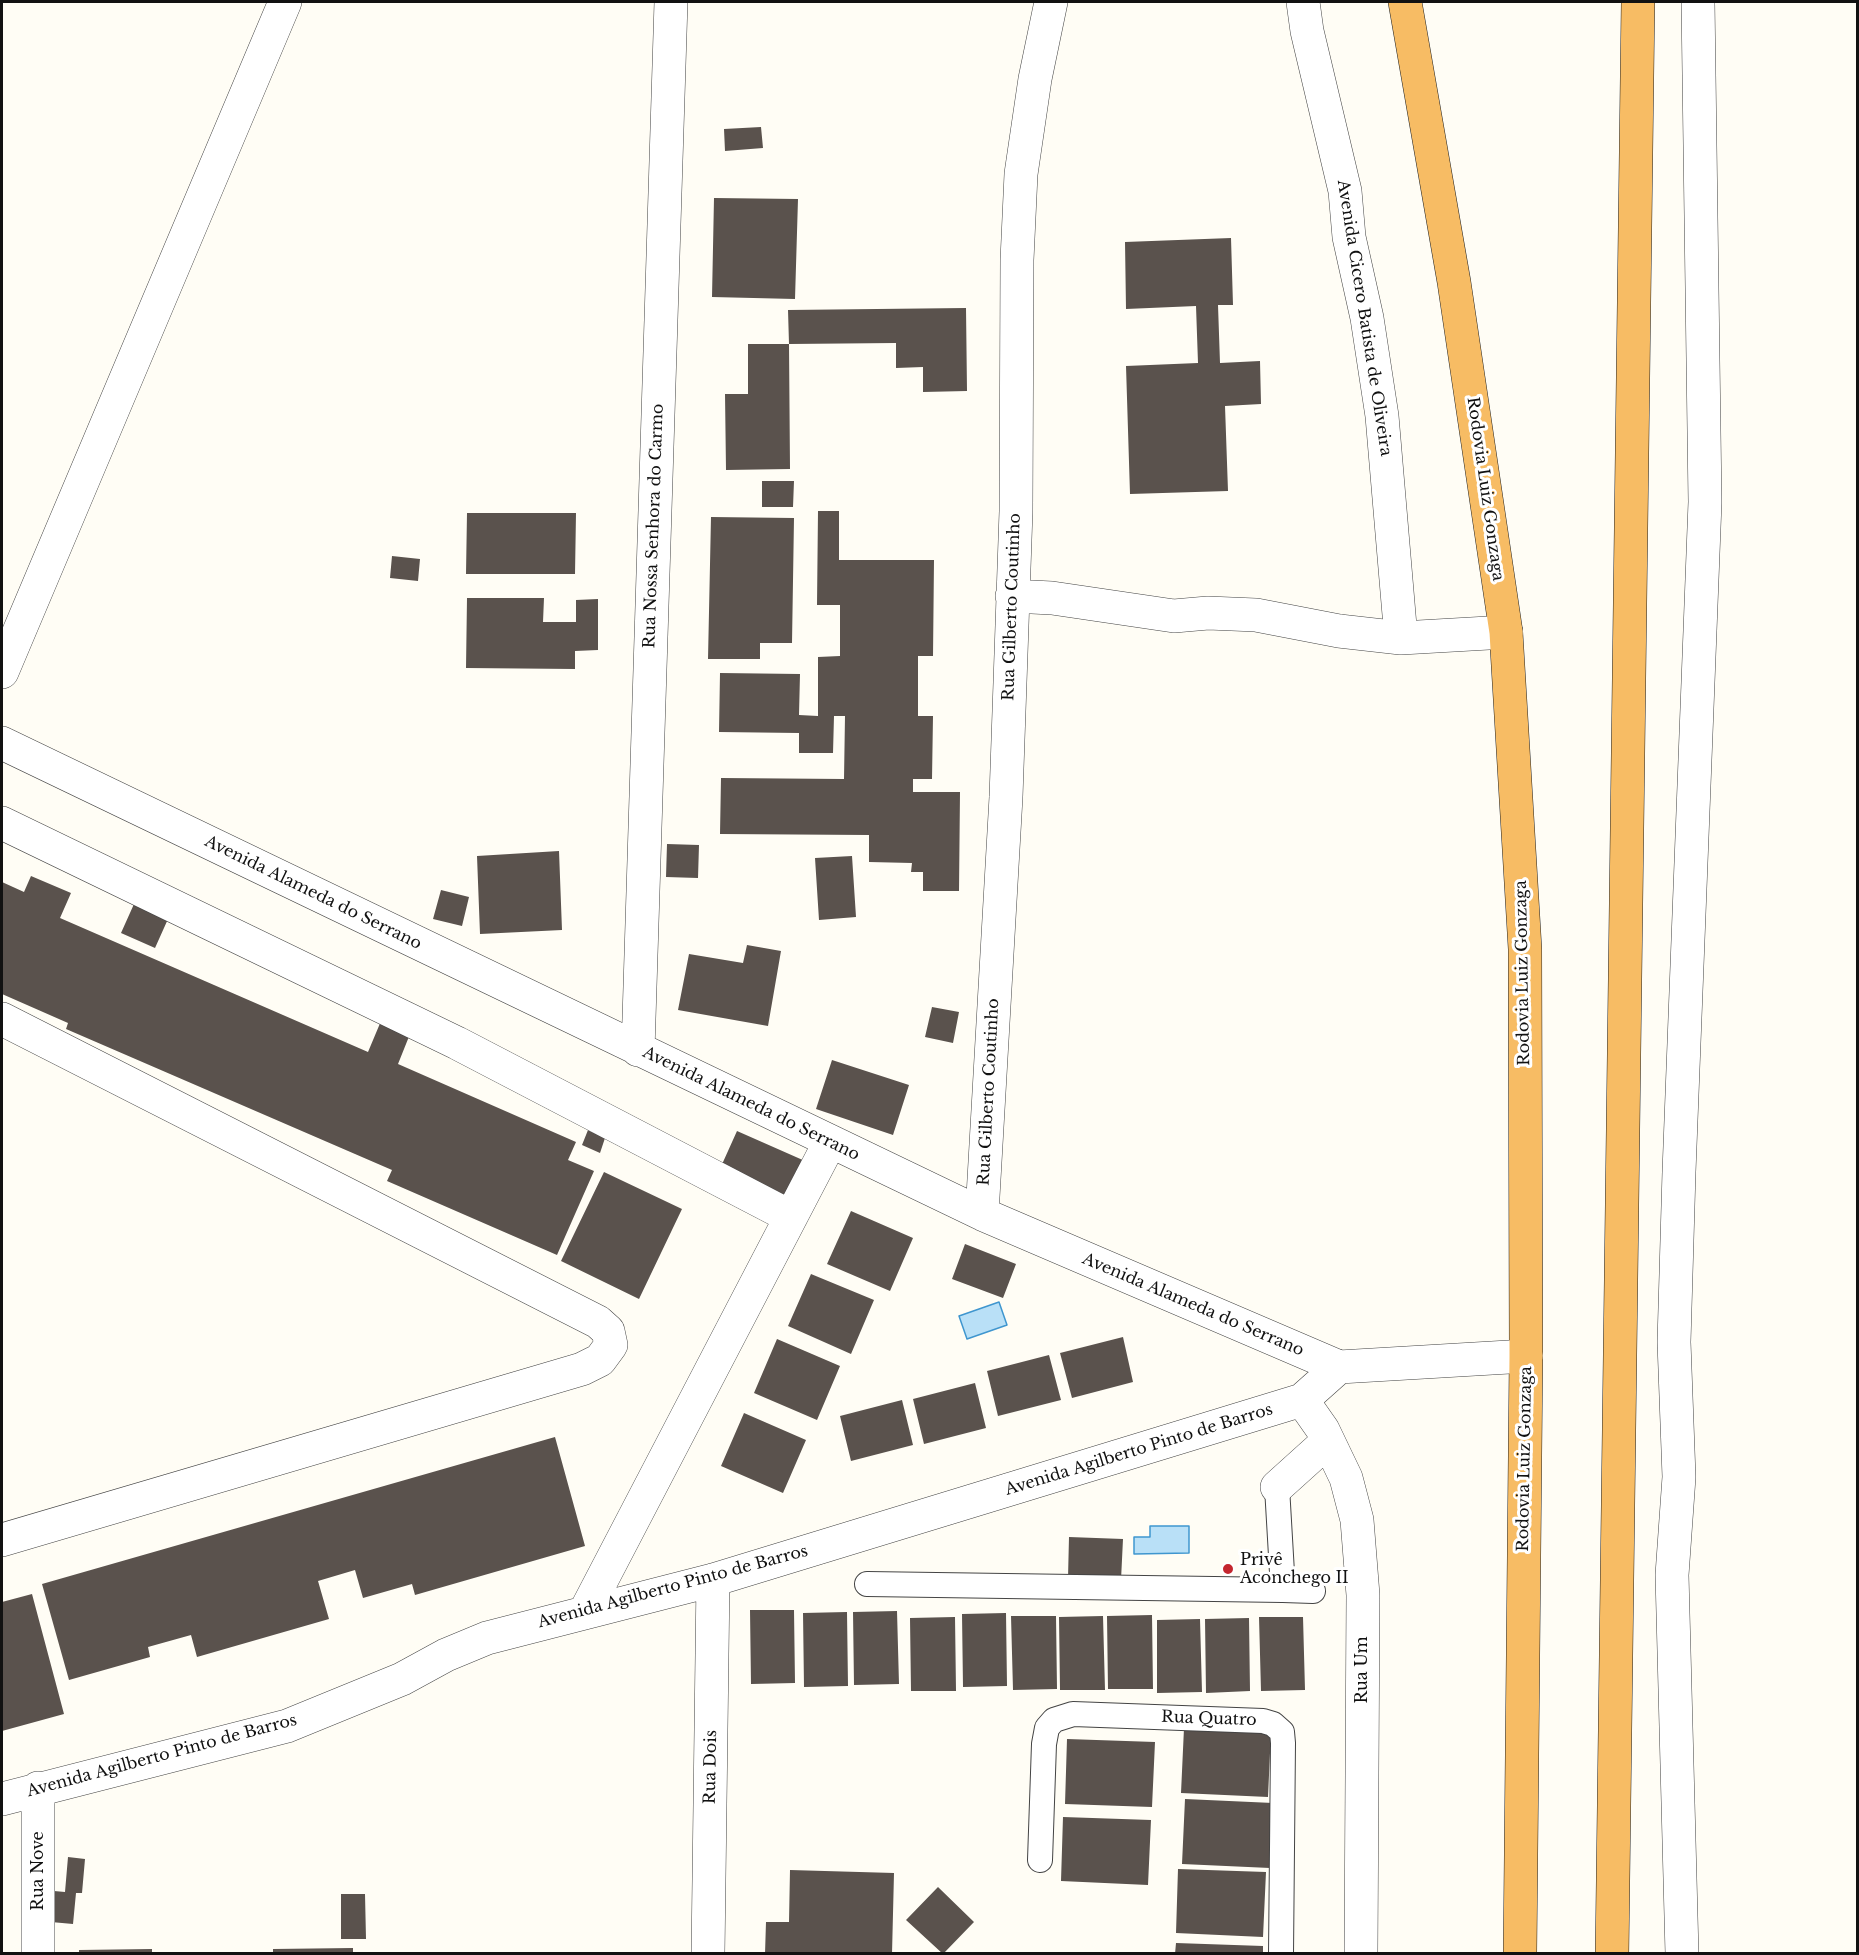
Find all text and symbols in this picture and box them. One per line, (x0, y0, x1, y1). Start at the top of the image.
street label: Avenida Cicero Batista de Oliveira (1333, 179, 1395, 457)
street label: Rodovia Luiz Gonzaga (1463, 396, 1507, 582)
street label: Rua Nossa Senhora do Carmo (640, 403, 668, 649)
street label: Rua Gilberto Coutinho (999, 513, 1025, 701)
street label: Avenida Alameda do Serrano (202, 832, 424, 954)
street label: Rodovia Luiz Gonzaga (1512, 880, 1534, 1066)
street label: Rua Gilberto Coutinho (975, 998, 1003, 1186)
street label: Avenida Alameda do Serrano (640, 1043, 862, 1165)
street label: Avenida Alameda do Serrano (1079, 1250, 1307, 1360)
street label: Rodovia Luiz Gonzaga (1514, 1366, 1536, 1552)
street label: Avenida Agilberto Pinto de Barros (1003, 1400, 1275, 1500)
street label: Avenida Agilberto Pinto de Barros (536, 1542, 810, 1632)
place label: Privê Aconchego II (1240, 1550, 1349, 1588)
marker: Privê Aconchego II (1221, 1562, 1235, 1576)
street label: Rua Um (1352, 1636, 1372, 1704)
street label: Rua Quatro (1161, 1708, 1257, 1730)
street label: Avenida Agilberto Pinto de Barros (25, 1711, 299, 1801)
street label: Rua Dois (701, 1730, 721, 1804)
street label: Rua Nove (28, 1831, 48, 1911)

